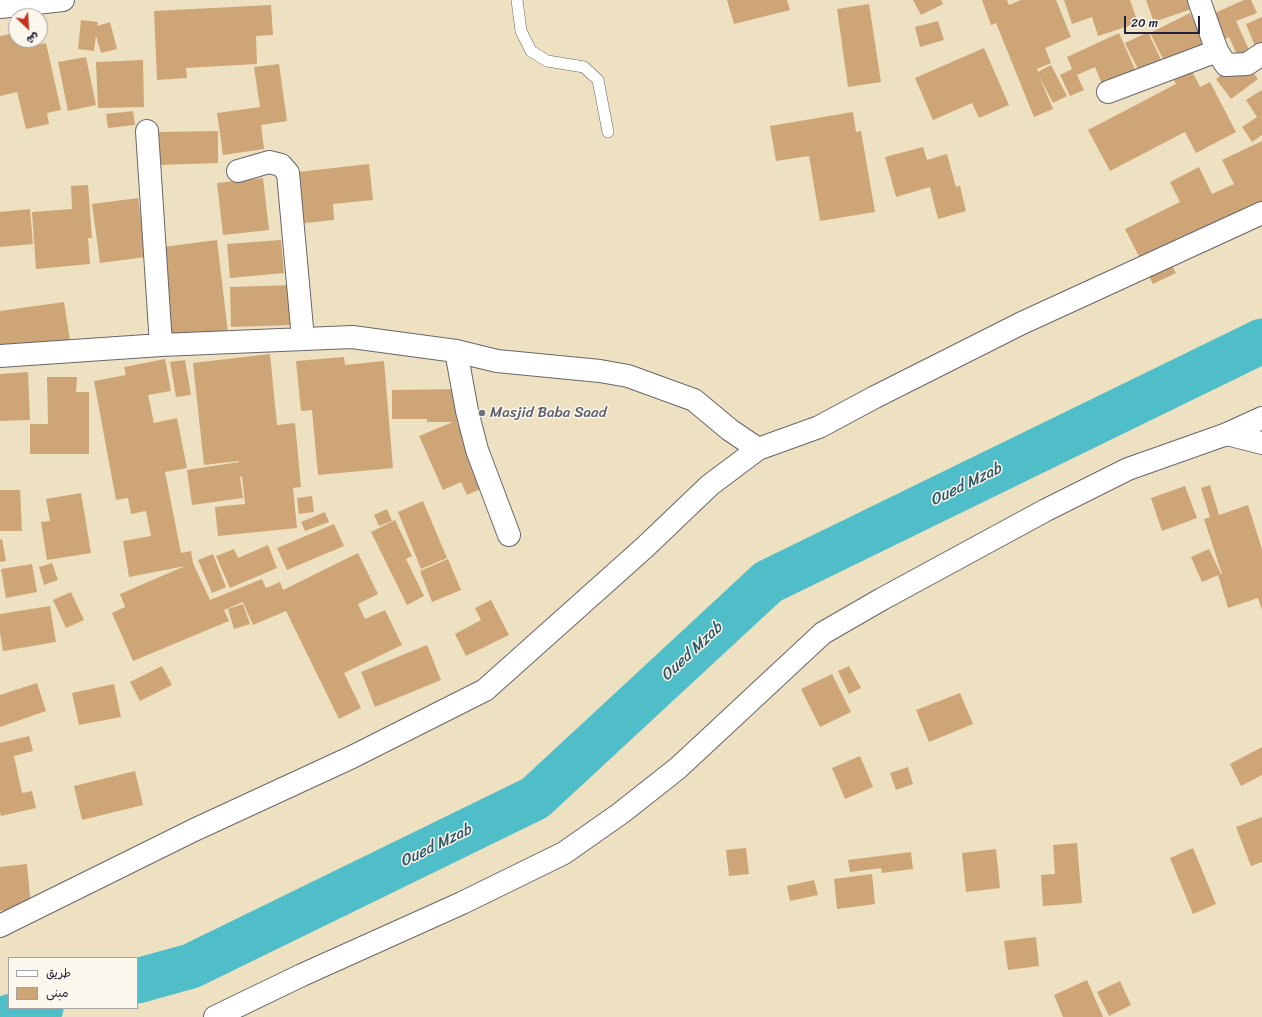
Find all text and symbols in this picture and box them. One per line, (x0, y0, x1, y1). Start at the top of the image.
north arrow (8, 8, 48, 48)
scale bar (1126, 8, 1202, 34)
text: 20 m (1131, 12, 1158, 34)
text: ش (23, 27, 42, 50)
place label: Masjid Baba Saad (490, 404, 607, 422)
marker: Masjid Baba Saad (477, 408, 487, 418)
water label: Oued Mzab (927, 459, 1005, 511)
water label: Oued Mzab (657, 619, 727, 685)
water label: Oued Mzab (397, 820, 475, 872)
legend (8, 957, 138, 1009)
text: طريق (46, 962, 71, 984)
text: مبنى (46, 982, 69, 1004)

